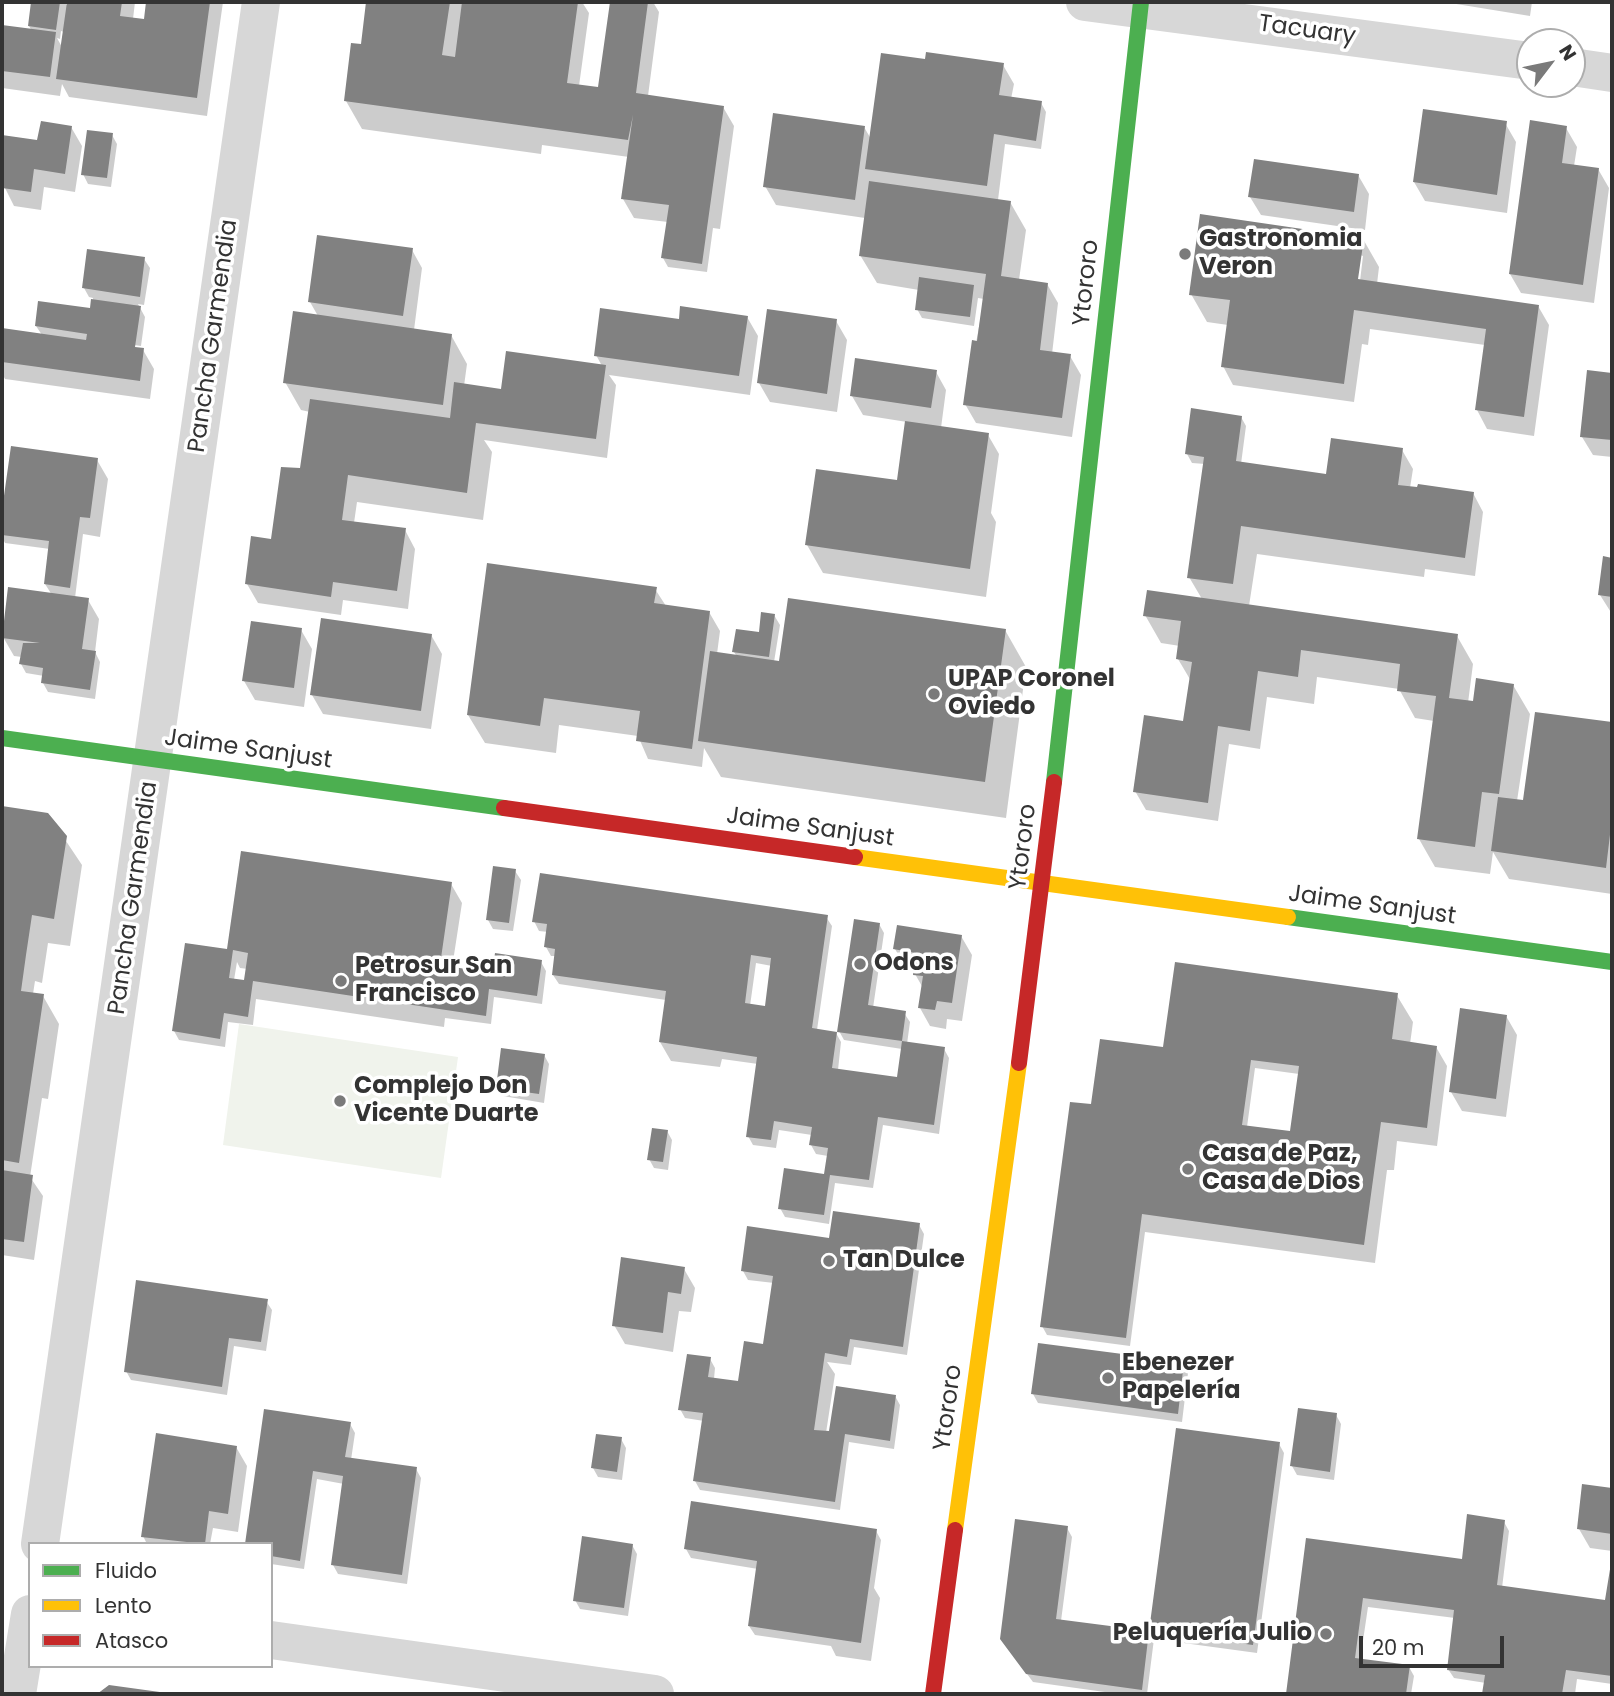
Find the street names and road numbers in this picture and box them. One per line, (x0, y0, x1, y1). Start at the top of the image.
street label: Tacuary (1257, 10, 1357, 52)
street label: Pancha Garmendia (183, 218, 245, 454)
street label: Ytororo (1068, 238, 1106, 328)
street label: Jaime Sanjust (162, 724, 334, 776)
street label: Pancha Garmendia (103, 780, 165, 1016)
street label: Jaime Sanjust (724, 802, 896, 854)
street label: Ytororo (1004, 802, 1044, 892)
street label: Jaime Sanjust (1286, 880, 1458, 932)
street label: Ytororo (929, 1363, 969, 1453)

